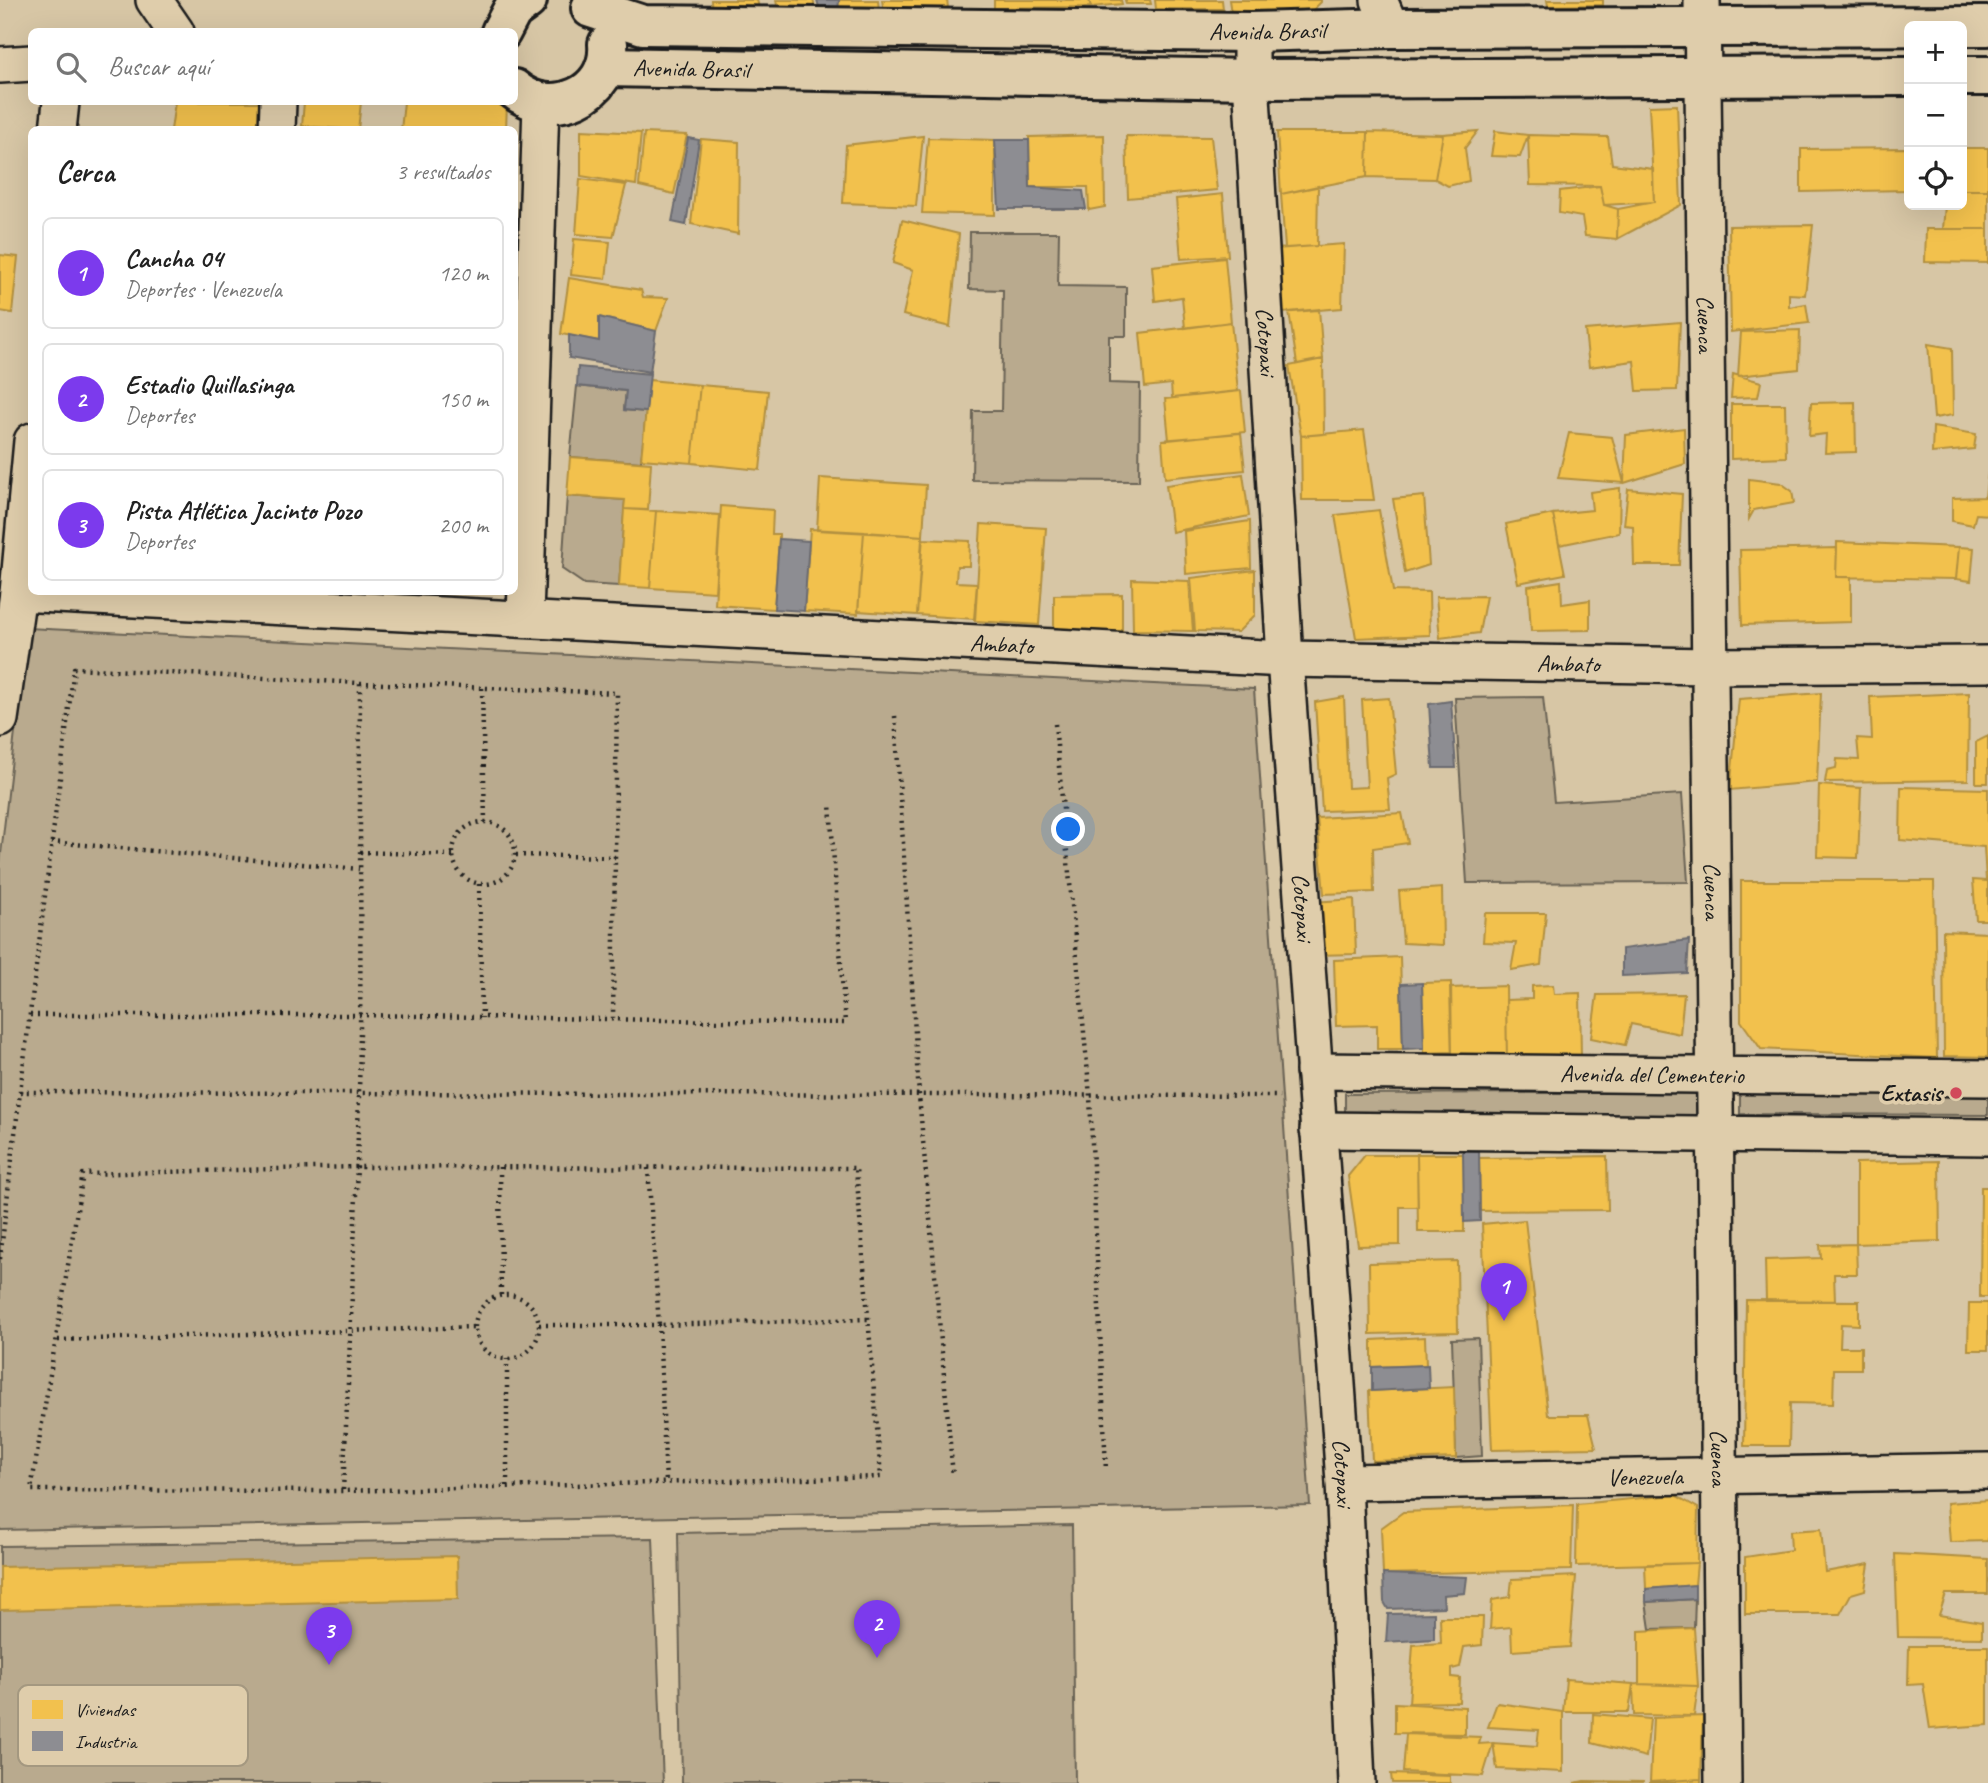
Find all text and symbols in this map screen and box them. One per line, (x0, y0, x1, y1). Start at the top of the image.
street label: Avenida Brasil (1209, 15, 1330, 47)
map controls (1904, 21, 1967, 210)
button: + (1904, 21, 1967, 84)
search box (28, 28, 518, 105)
icon: search (52, 48, 90, 86)
text: Buscar aquí (108, 50, 210, 83)
street label: Avenida Brasil (633, 53, 753, 85)
button: − (1904, 84, 1967, 147)
button: locate (1904, 147, 1967, 210)
text: Cerca (56, 153, 114, 191)
text: 3 resultados (396, 157, 490, 186)
text: Cancha 04 (125, 242, 223, 275)
text: 1 (76, 259, 86, 288)
text: 120 m (439, 259, 488, 288)
text: Deportes · Venezuela (125, 275, 282, 304)
street label: Cuenca (1690, 295, 1721, 355)
street label: Cotopaxi (1249, 307, 1283, 379)
text: Estadio Quillasinga (125, 368, 293, 401)
text: 2 (76, 385, 86, 414)
text: 150 m (439, 385, 488, 414)
text: Deportes (125, 401, 194, 430)
text: Pista Atlética Jacinto Pozo (125, 494, 361, 527)
text: 3 (76, 511, 86, 540)
text: 200 m (439, 511, 488, 540)
text: Deportes (125, 527, 194, 556)
street label: Ambato (969, 628, 1036, 661)
street label: Ambato (1537, 648, 1602, 679)
your location (1051, 812, 1085, 846)
street label: Cuenca (1697, 862, 1728, 922)
street label: Cotopaxi (1285, 872, 1320, 945)
street label: Avenida del Cementerio (1560, 1059, 1746, 1090)
place label: Extasis (1881, 1078, 1945, 1108)
marker: Extasis (1948, 1085, 1964, 1101)
pin: 1 (1481, 1263, 1527, 1321)
street label: Cuenca (1704, 1429, 1735, 1489)
street label: Cotopaxi (1326, 1438, 1360, 1510)
street label: Venezuela (1607, 1461, 1684, 1493)
pin: 2 (854, 1600, 900, 1658)
pin: 3 (306, 1607, 352, 1665)
legend (18, 1685, 248, 1766)
text: Viviendas (75, 1698, 137, 1722)
text: Industria (75, 1730, 139, 1754)

